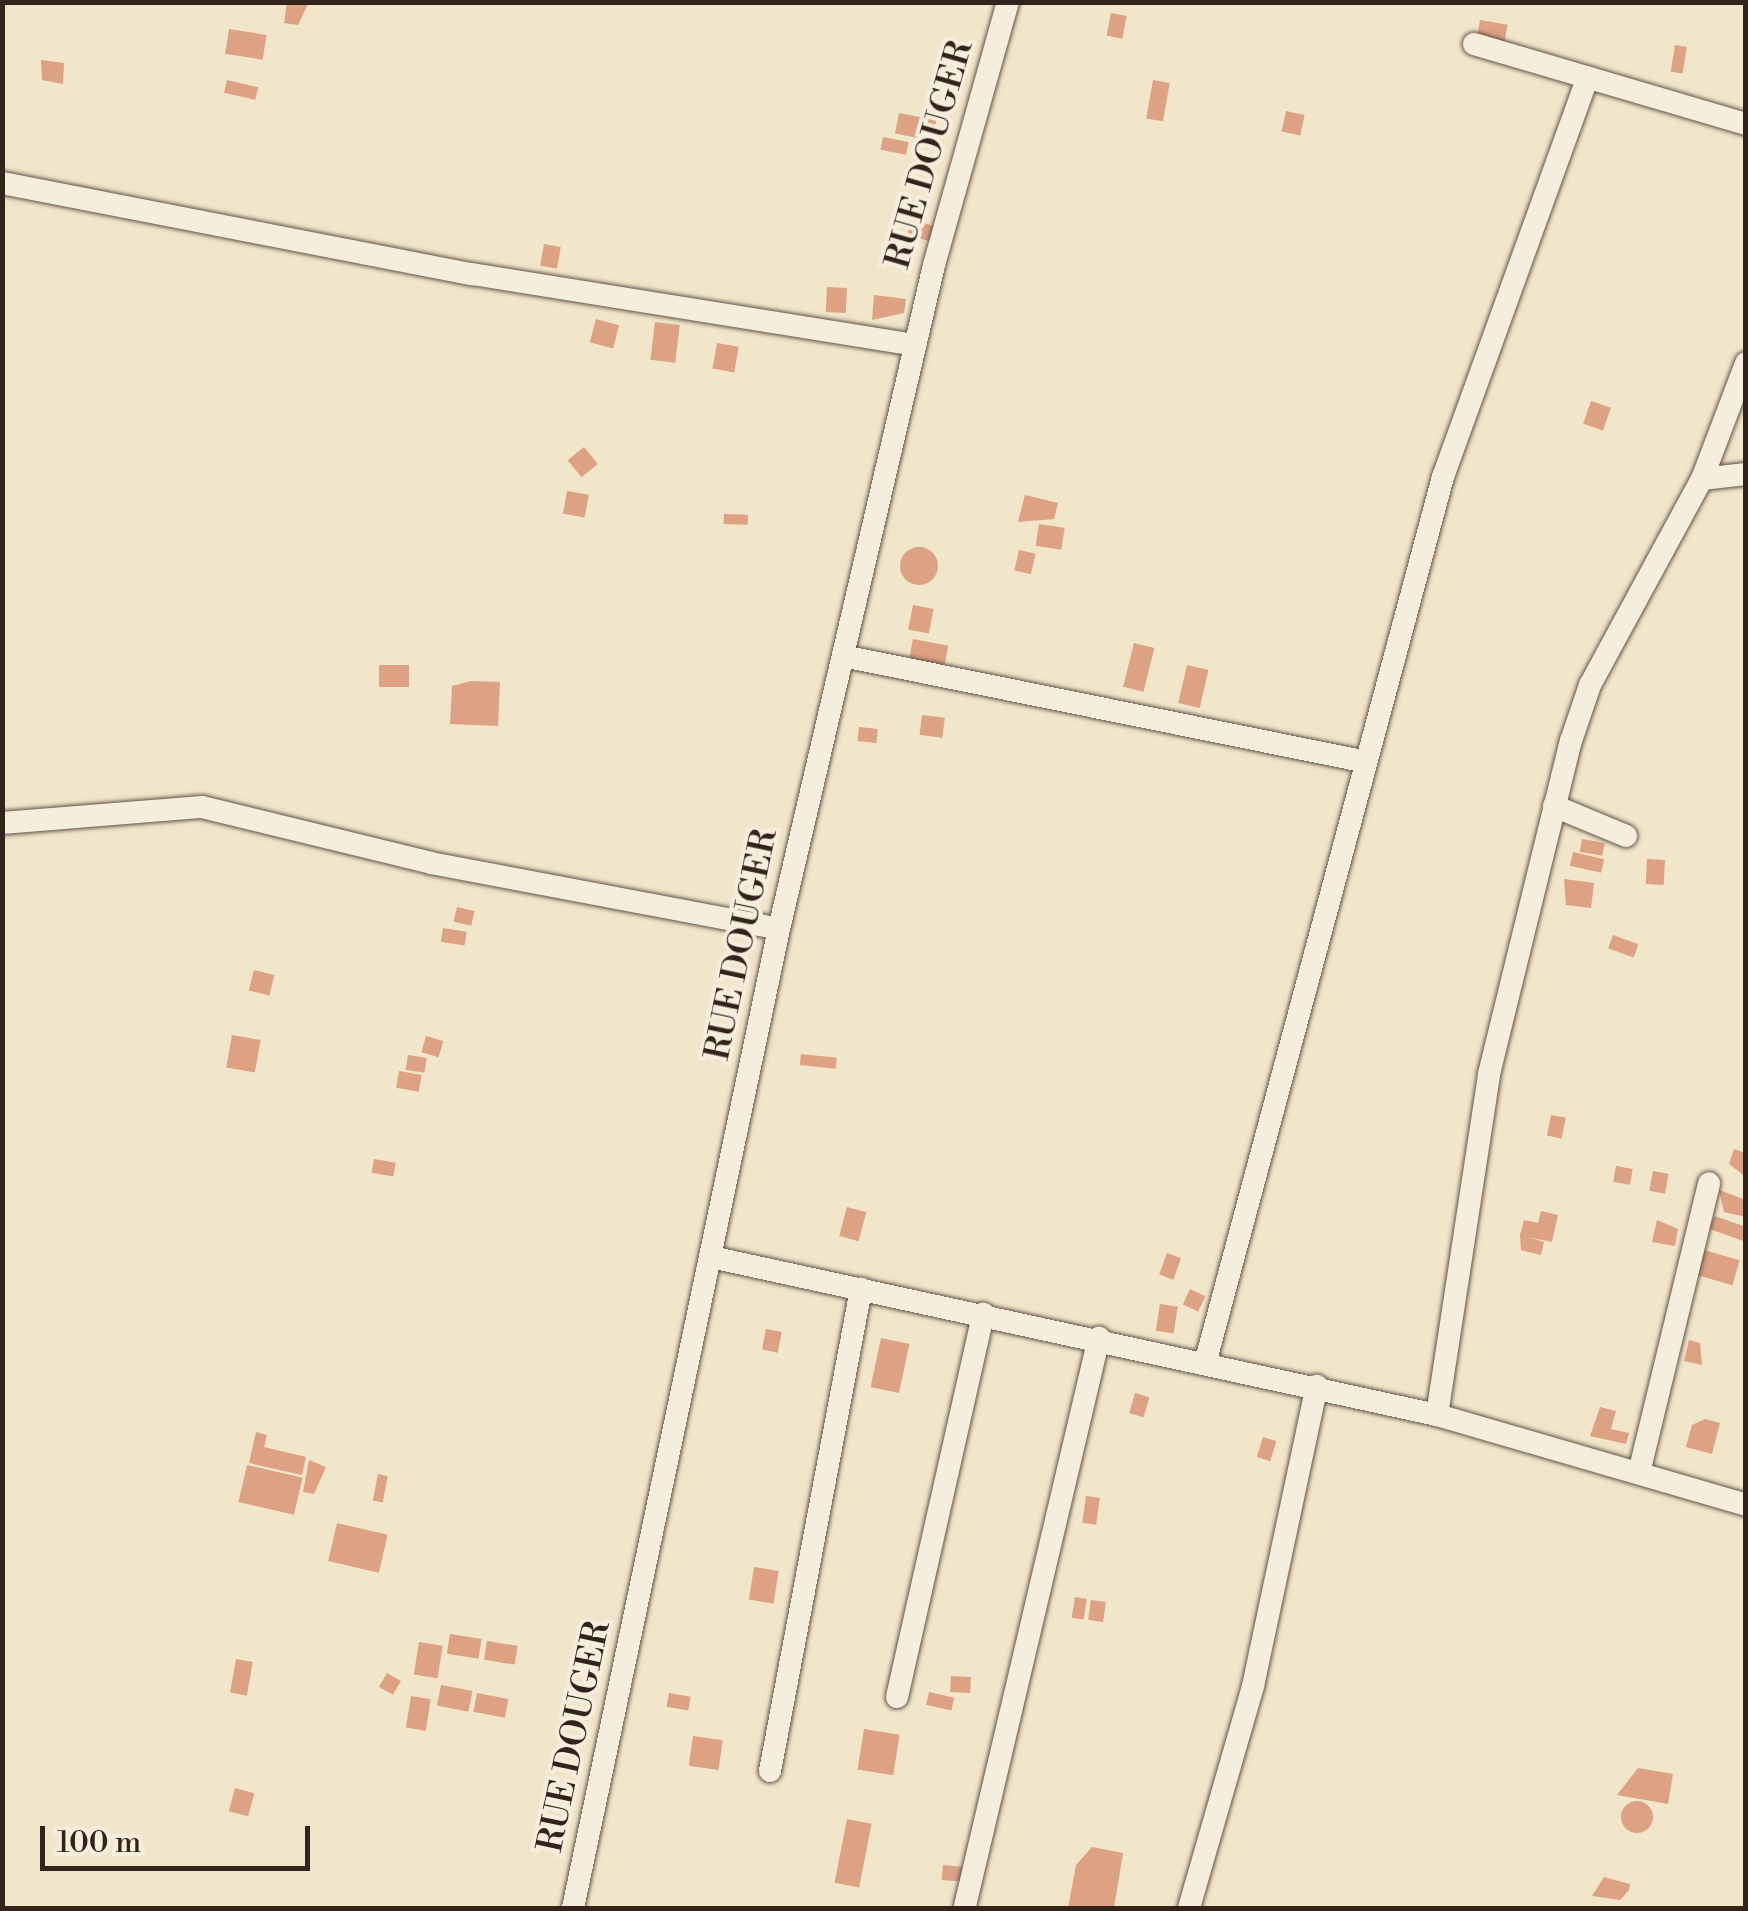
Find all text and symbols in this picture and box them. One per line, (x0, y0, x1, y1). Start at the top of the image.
street label: RUE DOUGER (877, 36, 983, 274)
street label: RUE DOUGER (697, 826, 787, 1064)
street label: RUE DOUGER (530, 1618, 620, 1856)
scale bar (45, 1806, 315, 1868)
text: 100 m (57, 1824, 141, 1862)

